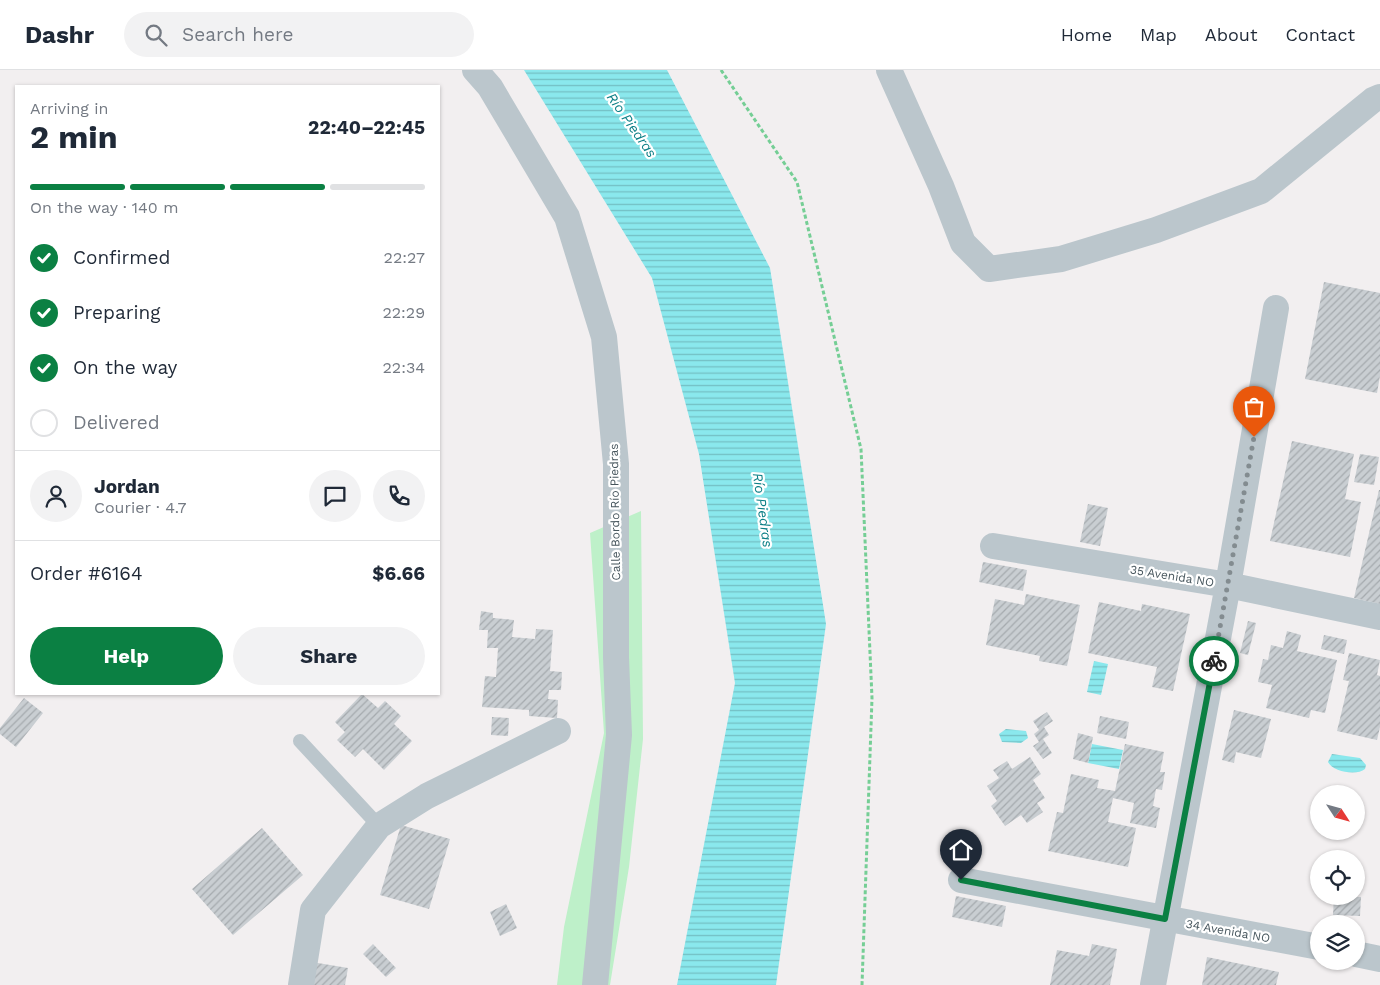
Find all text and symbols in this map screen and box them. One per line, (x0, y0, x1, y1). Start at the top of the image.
search box (124, 12, 474, 57)
text: Dashr (25, 21, 94, 49)
icon: search (142, 21, 170, 49)
text: Search here (182, 23, 293, 46)
text: Home (1061, 24, 1112, 45)
text: Map (1140, 24, 1177, 45)
text: About (1205, 24, 1257, 45)
text: Contact (1285, 24, 1355, 45)
water label: Río Piedras (604, 90, 660, 160)
text: Arriving in (30, 99, 108, 118)
text: 22:40–22:45 (308, 116, 425, 139)
text: 2 min (30, 118, 118, 156)
text: On the way · 140 m (30, 198, 178, 217)
icon: check (30, 244, 58, 272)
text: Confirmed (73, 246, 170, 269)
text: 22:27 (384, 248, 425, 267)
icon: check (30, 299, 58, 327)
text: Preparing (73, 301, 160, 324)
text: 22:29 (382, 303, 425, 322)
icon: check (30, 354, 58, 382)
text: On the way (73, 356, 177, 379)
text: 22:34 (383, 358, 425, 377)
pin (1233, 386, 1275, 437)
icon: bag (1240, 393, 1268, 421)
text: Delivered (73, 411, 160, 434)
street label: Calle Bordo Río Piedras (607, 443, 623, 581)
button: person (30, 470, 82, 522)
button: chat (309, 470, 361, 522)
button: phone (373, 470, 425, 522)
water label: Río Piedras (750, 472, 776, 548)
text: Jordan (94, 475, 160, 498)
text: Courier · 4.7 (94, 498, 187, 517)
text: Order #6164 (30, 562, 143, 585)
text: $6.66 (372, 562, 425, 585)
street label: 35 Avenida NO (1129, 562, 1215, 590)
button: Help (30, 627, 223, 685)
button: Share (233, 627, 425, 685)
courier (1189, 636, 1239, 686)
icon: bike (1200, 647, 1228, 675)
north arrow (1310, 785, 1365, 840)
map controls (1310, 785, 1365, 970)
pin (940, 829, 982, 880)
icon: home (947, 836, 975, 864)
button: locate (1310, 850, 1365, 905)
button: layers (1310, 915, 1365, 970)
street label: 34 Avenida NO (1185, 917, 1271, 945)

